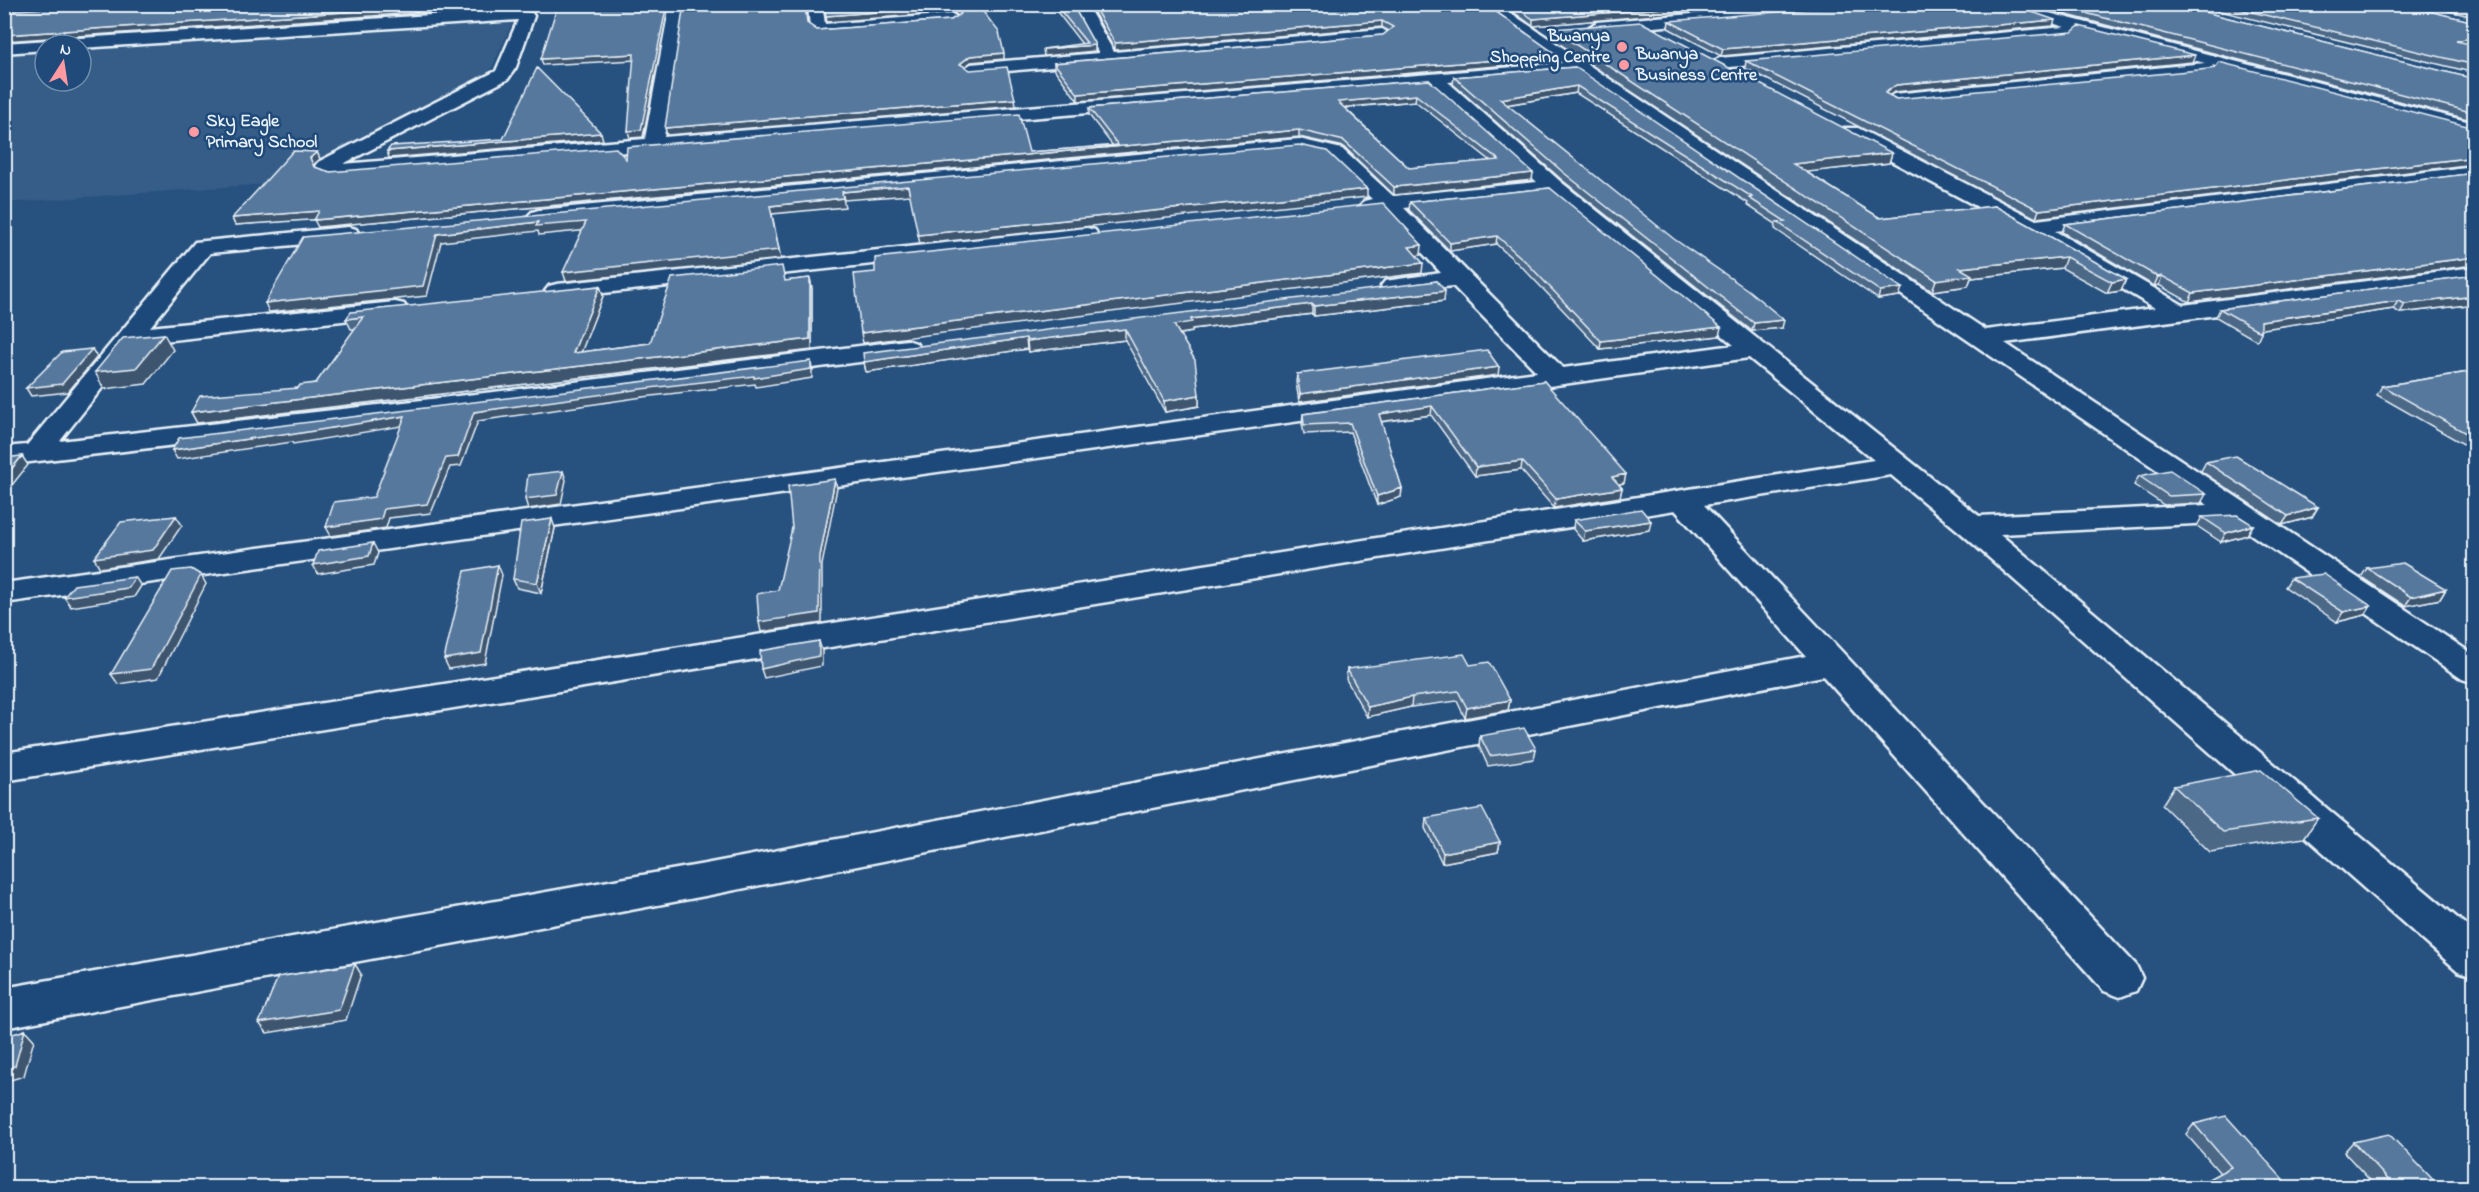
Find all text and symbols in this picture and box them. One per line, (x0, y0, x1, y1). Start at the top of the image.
place label: Bwanya Shopping Centre (1490, 24, 1611, 72)
north arrow (33, 33, 93, 93)
text: N (58, 37, 74, 63)
marker: Bwanya Shopping Centre (1615, 40, 1629, 54)
place label: Bwanya Business Centre (1635, 42, 1758, 89)
marker: Bwanya Business Centre (1617, 58, 1631, 72)
place label: Sky Eagle Primary School (206, 109, 317, 157)
marker: Sky Eagle Primary School (187, 125, 201, 139)

